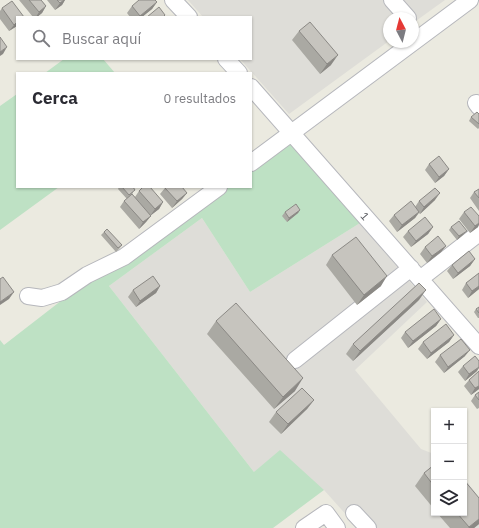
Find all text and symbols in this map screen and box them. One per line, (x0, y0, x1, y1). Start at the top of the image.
north arrow (383, 12, 419, 48)
search box (16, 16, 252, 60)
icon: search (30, 27, 52, 49)
text: Buscar aquí (62, 29, 141, 48)
text: Cerca (32, 87, 78, 109)
text: 0 resultados (163, 90, 236, 107)
street label: 1 (358, 209, 373, 223)
map controls (431, 408, 467, 516)
button: + (431, 408, 467, 444)
button: − (431, 444, 467, 480)
button: layers (431, 480, 467, 516)

